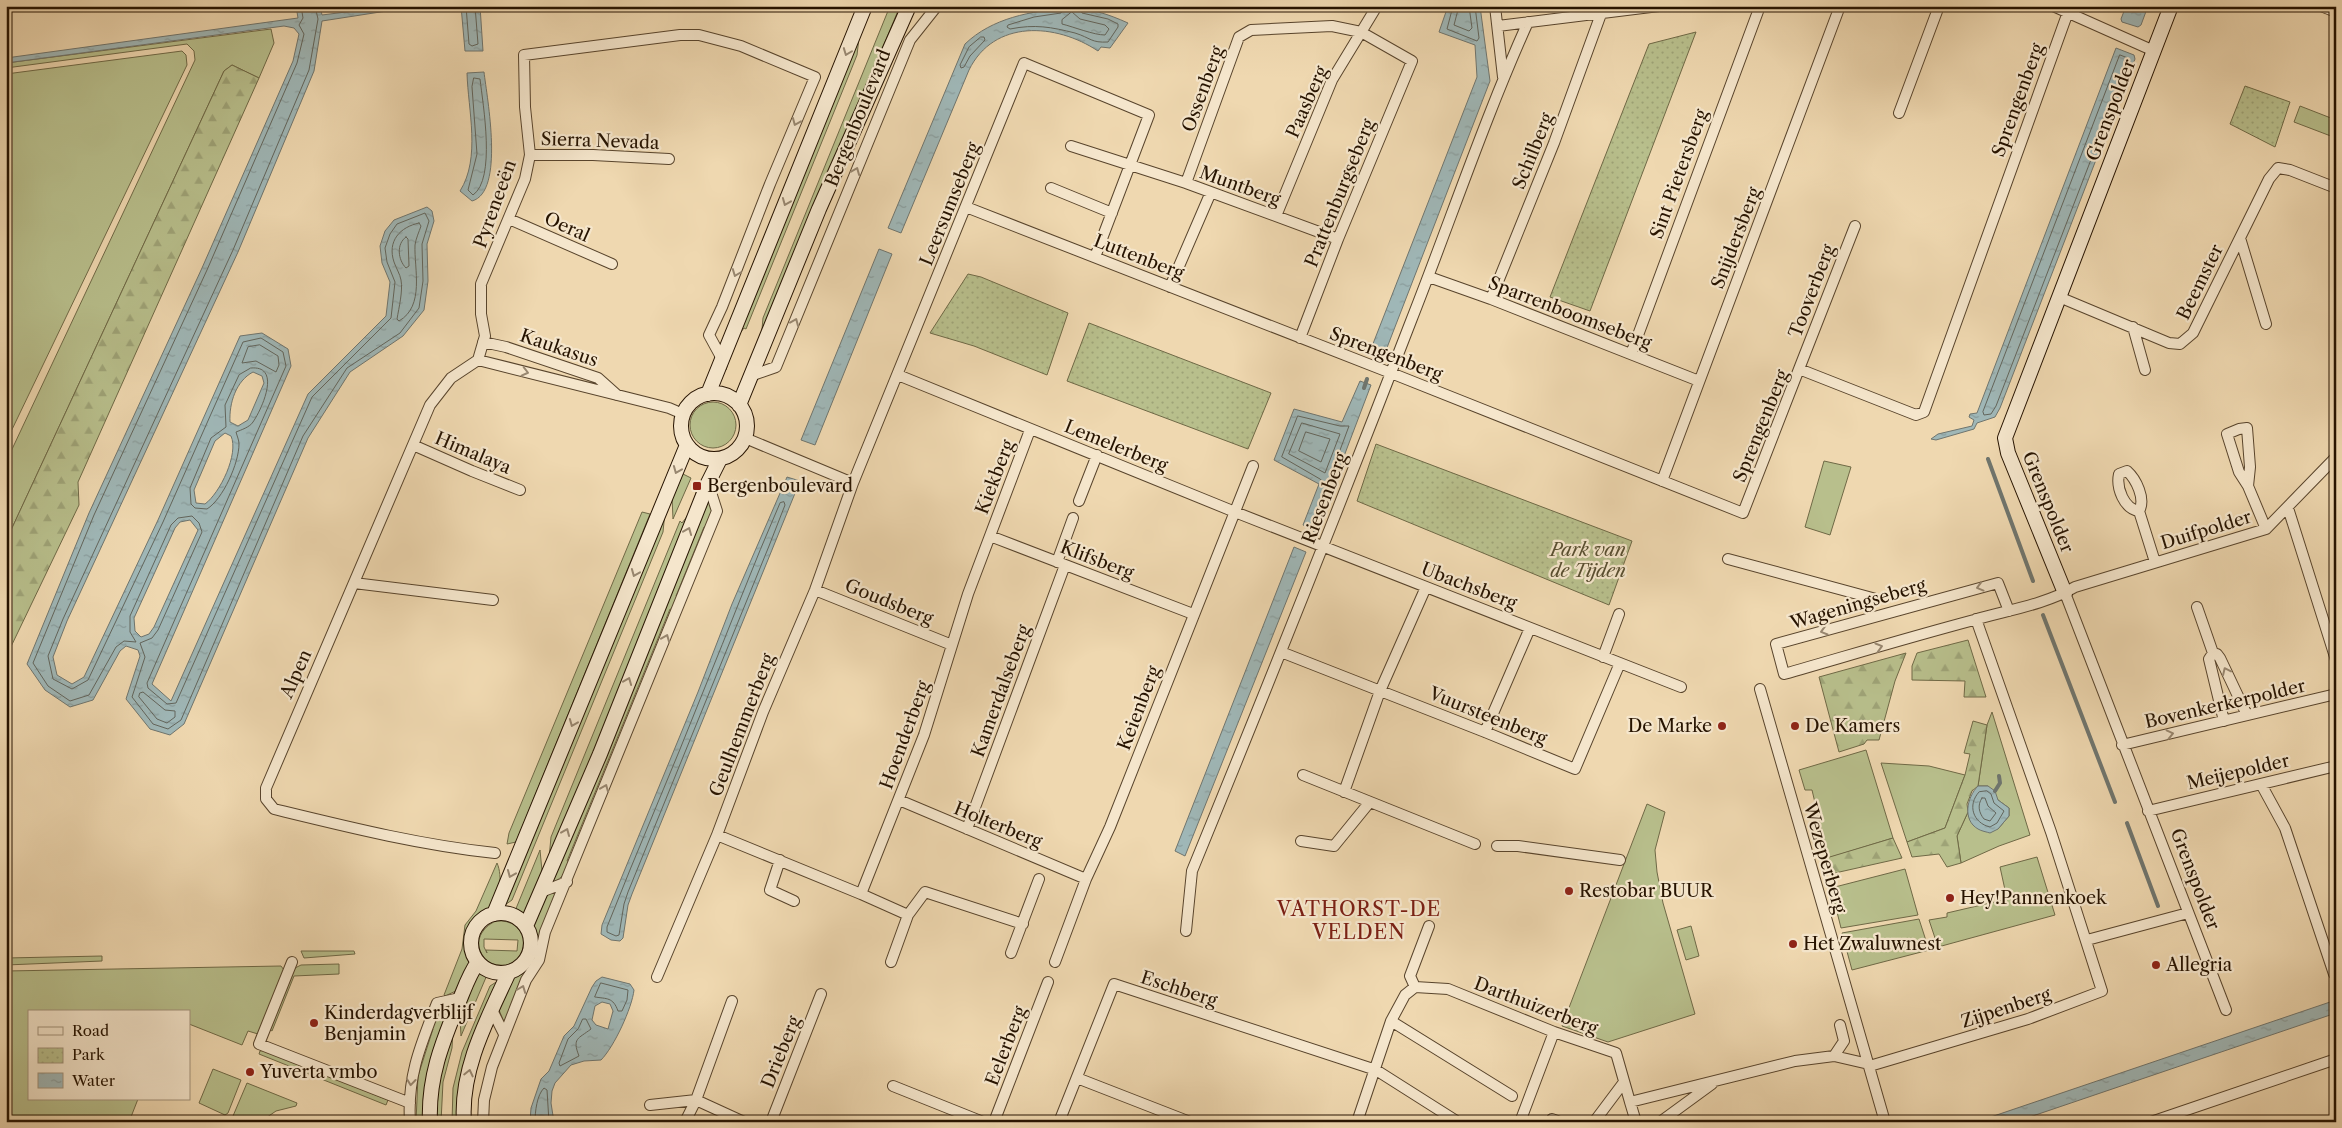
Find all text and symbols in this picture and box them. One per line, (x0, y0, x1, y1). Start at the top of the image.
street label: Sprengenberg (1987, 40, 2049, 160)
street label: Ossenberg (1177, 43, 1229, 135)
street label: Bergenboulevard (820, 46, 896, 190)
one-way arrow (843, 47, 853, 55)
street label: Grenspolder (2082, 56, 2141, 164)
street label: Paasberg (1281, 62, 1333, 141)
street label: Sint Pietersberg (1645, 106, 1713, 242)
street label: Schilberg (1508, 109, 1558, 192)
street label: Prattenburgseberg (1300, 115, 1380, 270)
one-way arrow (792, 117, 802, 126)
street label: Sierra Nevada (540, 128, 660, 154)
street label: Leersumseberg (915, 139, 985, 269)
street label: Pyreneeën (469, 157, 521, 251)
street label: Muntberg (1197, 161, 1284, 211)
one-way arrow (850, 167, 860, 176)
street label: Snijdersberg (1707, 184, 1766, 292)
one-way arrow (781, 197, 792, 206)
street label: Oeral (541, 207, 593, 247)
street label: Luttenberg (1091, 230, 1188, 284)
street label: Beemster (2172, 240, 2228, 323)
street label: Tooverberg (1784, 241, 1840, 341)
one-way arrow (731, 268, 742, 277)
street label: Sparrenboomseberg (1485, 272, 1655, 354)
one-way arrow (788, 318, 799, 327)
street label: Sprengenberg (1326, 322, 1446, 386)
street label: Kaukasus (517, 324, 601, 372)
one-way arrow (521, 366, 530, 377)
street label: Sprengenberg (1728, 366, 1794, 485)
street label: Lemelerberg (1061, 415, 1171, 477)
street label: Himalaya (432, 427, 515, 479)
street label: Kiekberg (971, 436, 1019, 517)
street label: Grenspolder (2018, 448, 2078, 556)
street label: Riesenberg (1298, 449, 1353, 547)
one-way arrow (672, 466, 682, 474)
place label: Bergenboulevard (707, 475, 853, 497)
marker: Bergenboulevard (691, 480, 703, 492)
street label: Duifpolder (2158, 506, 2254, 554)
one-way arrow (682, 527, 693, 536)
street label: Klifsberg (1057, 536, 1137, 584)
park label: Park van de Tijden (1548, 539, 1626, 582)
street label: Ubachsberg (1418, 558, 1520, 615)
one-way arrow (630, 568, 641, 577)
street label: Goudsberg (842, 574, 937, 630)
street label: Wageningseberg (1786, 574, 1929, 634)
one-way arrow (1977, 582, 1985, 592)
street label: Kamerdalseberg (967, 621, 1035, 760)
one-way arrow (1820, 625, 1828, 635)
one-way arrow (660, 634, 670, 643)
one-way arrow (1875, 642, 1883, 652)
street label: Alpen (275, 646, 316, 703)
street label: Geulhemmerberg (705, 650, 780, 800)
street label: Keienberg (1113, 662, 1165, 753)
one-way arrow (2222, 667, 2232, 676)
street label: Bovenkerkerpolder (2142, 675, 2308, 733)
street label: Hoenderberg (875, 677, 935, 792)
one-way arrow (622, 678, 632, 686)
street label: Vuursteenberg (1425, 682, 1551, 750)
place label: De Marke (1628, 715, 1712, 737)
place label: De Kamers (1805, 715, 1900, 737)
one-way arrow (569, 719, 579, 727)
marker: De Marke (1716, 720, 1728, 732)
marker: De Kamers (1789, 720, 1801, 732)
one-way arrow (2165, 729, 2174, 740)
street label: Meijepolder (2185, 749, 2292, 794)
one-way arrow (598, 784, 609, 793)
street label: Holterberg (951, 797, 1046, 853)
street label: Wezeperberg (1798, 799, 1851, 916)
street label: Grenspolder (2166, 825, 2225, 933)
one-way arrow (560, 828, 571, 837)
one-way arrow (507, 869, 518, 878)
place label: Restobar BUUR (1579, 880, 1714, 902)
marker: Restobar BUUR (1563, 885, 1575, 897)
place label: Hey!Pannenkoek (1960, 887, 2108, 909)
marker: Hey!Pannenkoek (1944, 892, 1956, 904)
district label: VATHORST-DE VELDEN (1276, 897, 1441, 944)
place label: Het Zwaluwnest (1803, 933, 1942, 955)
marker: Het Zwaluwnest (1787, 938, 1799, 950)
place label: Allegria (2165, 954, 2233, 976)
marker: Allegria (2150, 959, 2162, 971)
street label: Eschberg (1138, 966, 1220, 1012)
street label: Darthuizerberg (1471, 972, 1601, 1040)
street label: Zijpenberg (1958, 983, 2054, 1033)
one-way arrow (516, 985, 526, 994)
place label: Kinderdagverblijf Benjamin (324, 1002, 476, 1045)
street label: Eelerberg (981, 1003, 1031, 1089)
legend (28, 1010, 190, 1100)
street label: Drieberg (757, 1012, 806, 1091)
marker: Kinderdagverblijf Benjamin (308, 1017, 320, 1029)
text: Road (72, 1021, 109, 1040)
text: Park (72, 1045, 106, 1064)
place label: Yuverta vmbo (259, 1061, 377, 1083)
marker: Yuverta vmbo (244, 1066, 256, 1078)
one-way arrow (463, 1069, 474, 1078)
text: Water (71, 1071, 116, 1090)
one-way arrow (406, 1078, 417, 1086)

